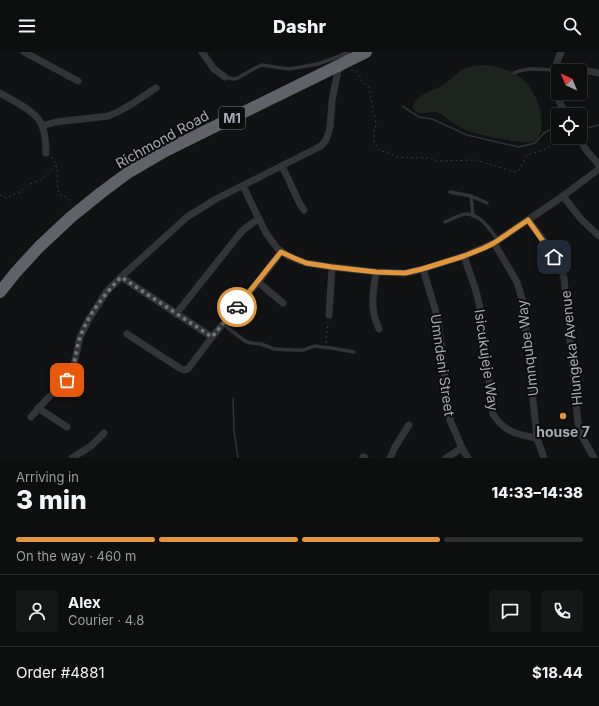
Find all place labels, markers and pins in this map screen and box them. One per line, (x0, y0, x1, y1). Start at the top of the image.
pin (537, 240, 571, 274)
pin (50, 363, 84, 397)
marker: house 7 (558, 411, 568, 421)
place label: house 7 (536, 423, 590, 440)

